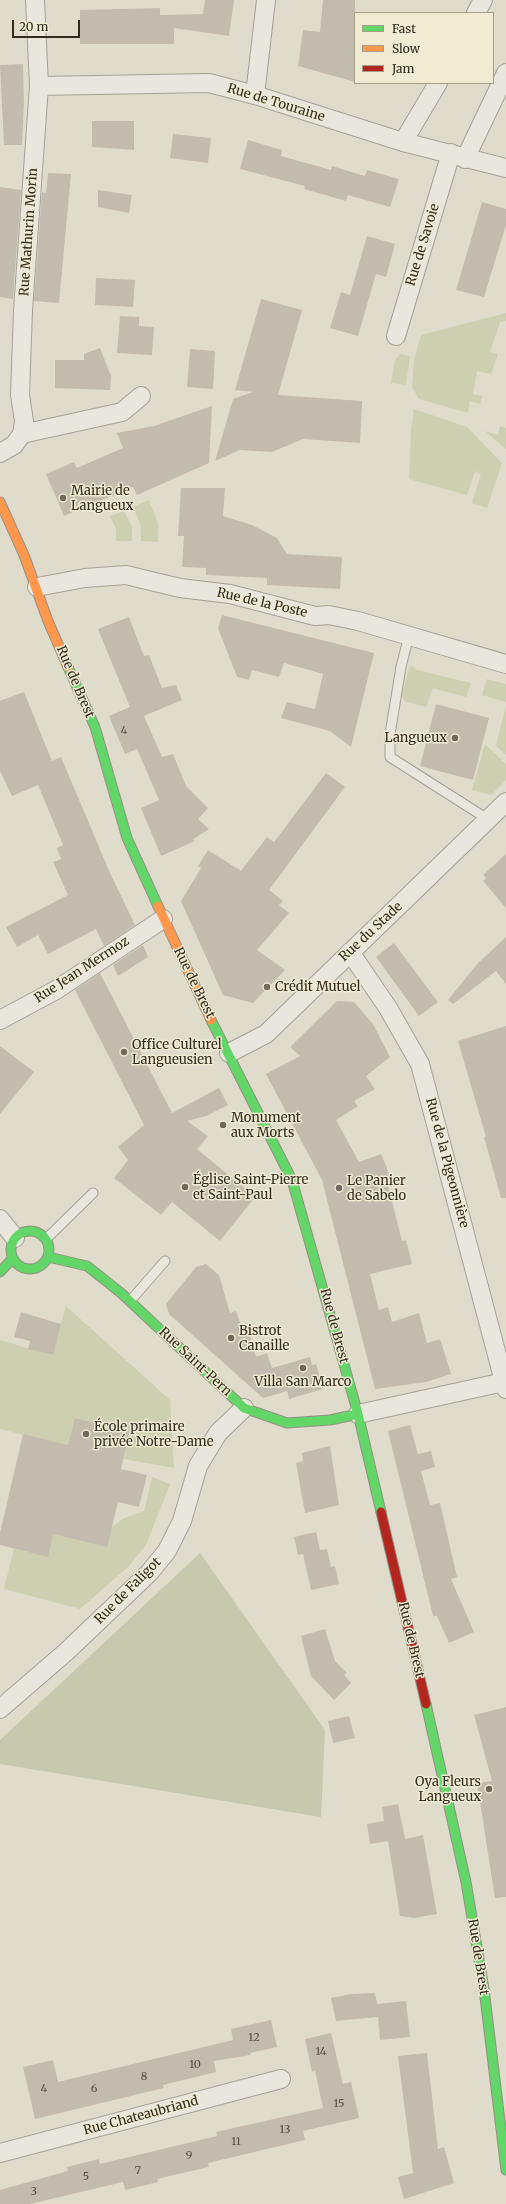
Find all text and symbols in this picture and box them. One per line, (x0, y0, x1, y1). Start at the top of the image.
scale bar (14, 12, 82, 38)
legend (354, 12, 494, 84)
text: 20 m (19, 19, 48, 34)
text: Fast (392, 21, 416, 36)
text: Slow (392, 41, 420, 56)
text: Jam (392, 61, 414, 76)
street label: Rue de Touraine (225, 81, 327, 125)
street label: Rue Mathurin Morin (17, 167, 41, 297)
street label: Rue de Savoie (403, 202, 443, 288)
place label: Mairie de Langueux (71, 483, 134, 514)
marker: Mairie de Langueux (58, 493, 68, 503)
street label: Rue de la Poste (215, 585, 309, 621)
street label: Rue de Brest (53, 643, 97, 721)
house number: 4 (121, 724, 127, 738)
place label: Langueux (384, 730, 447, 746)
marker: Langueux (450, 733, 460, 743)
street label: Rue du Stade (336, 899, 406, 965)
street label: Rue Jean Mermoz (32, 934, 132, 1006)
street label: Rue de Brest (170, 945, 218, 1021)
place label: Crédit Mutuel (275, 979, 360, 995)
marker: Crédit Mutuel (262, 982, 272, 992)
place label: Office Culturel Langueusien (132, 1037, 222, 1068)
marker: Office Culturel Langueusien (119, 1047, 129, 1057)
street label: Rue de la Pigeonnière (422, 1096, 472, 1230)
place label: Monument aux Morts (231, 1110, 301, 1141)
marker: Monument aux Morts (218, 1120, 228, 1130)
place label: Église Saint-Pierre et Saint-Paul (193, 1172, 308, 1203)
place label: Le Panier de Sabelo (347, 1173, 406, 1204)
marker: Église Saint-Pierre et Saint-Paul (180, 1182, 190, 1192)
marker: Le Panier de Sabelo (334, 1183, 344, 1193)
street label: Rue de Brest (316, 1287, 352, 1365)
place label: Bistrot Canaille (239, 1323, 289, 1354)
street label: Rue Saint-Pern (155, 1324, 235, 1400)
marker: Bistrot Canaille (226, 1333, 236, 1343)
marker: Villa San Marco (298, 1363, 308, 1373)
place label: Villa San Marco (255, 1374, 351, 1390)
place label: École primaire privée Notre-Dame (94, 1419, 214, 1450)
marker: École primaire privée Notre-Dame (81, 1429, 91, 1439)
street label: Rue de Faligot (92, 1555, 164, 1627)
street label: Rue de Brest (395, 1601, 427, 1679)
place label: Oya Fleurs Langueux (415, 1774, 481, 1805)
marker: Oya Fleurs Langueux (484, 1784, 494, 1794)
street label: Rue de Brest (464, 1918, 492, 1996)
house number: 12 (248, 2031, 260, 2045)
house number: 14 (315, 2045, 327, 2059)
house number: 10 (189, 2058, 201, 2072)
house number: 8 (141, 2070, 147, 2084)
house number: 4 (41, 2082, 47, 2096)
house number: 6 (91, 2082, 97, 2096)
street label: Rue Chateaubriand (82, 2093, 200, 2139)
house number: 15 (333, 2097, 345, 2111)
house number: 13 (280, 2123, 290, 2137)
house number: 11 (231, 2135, 241, 2149)
house number: 9 (186, 2149, 192, 2163)
house number: 7 (135, 2164, 141, 2178)
house number: 5 (83, 2170, 89, 2184)
house number: 3 (31, 2185, 37, 2199)

